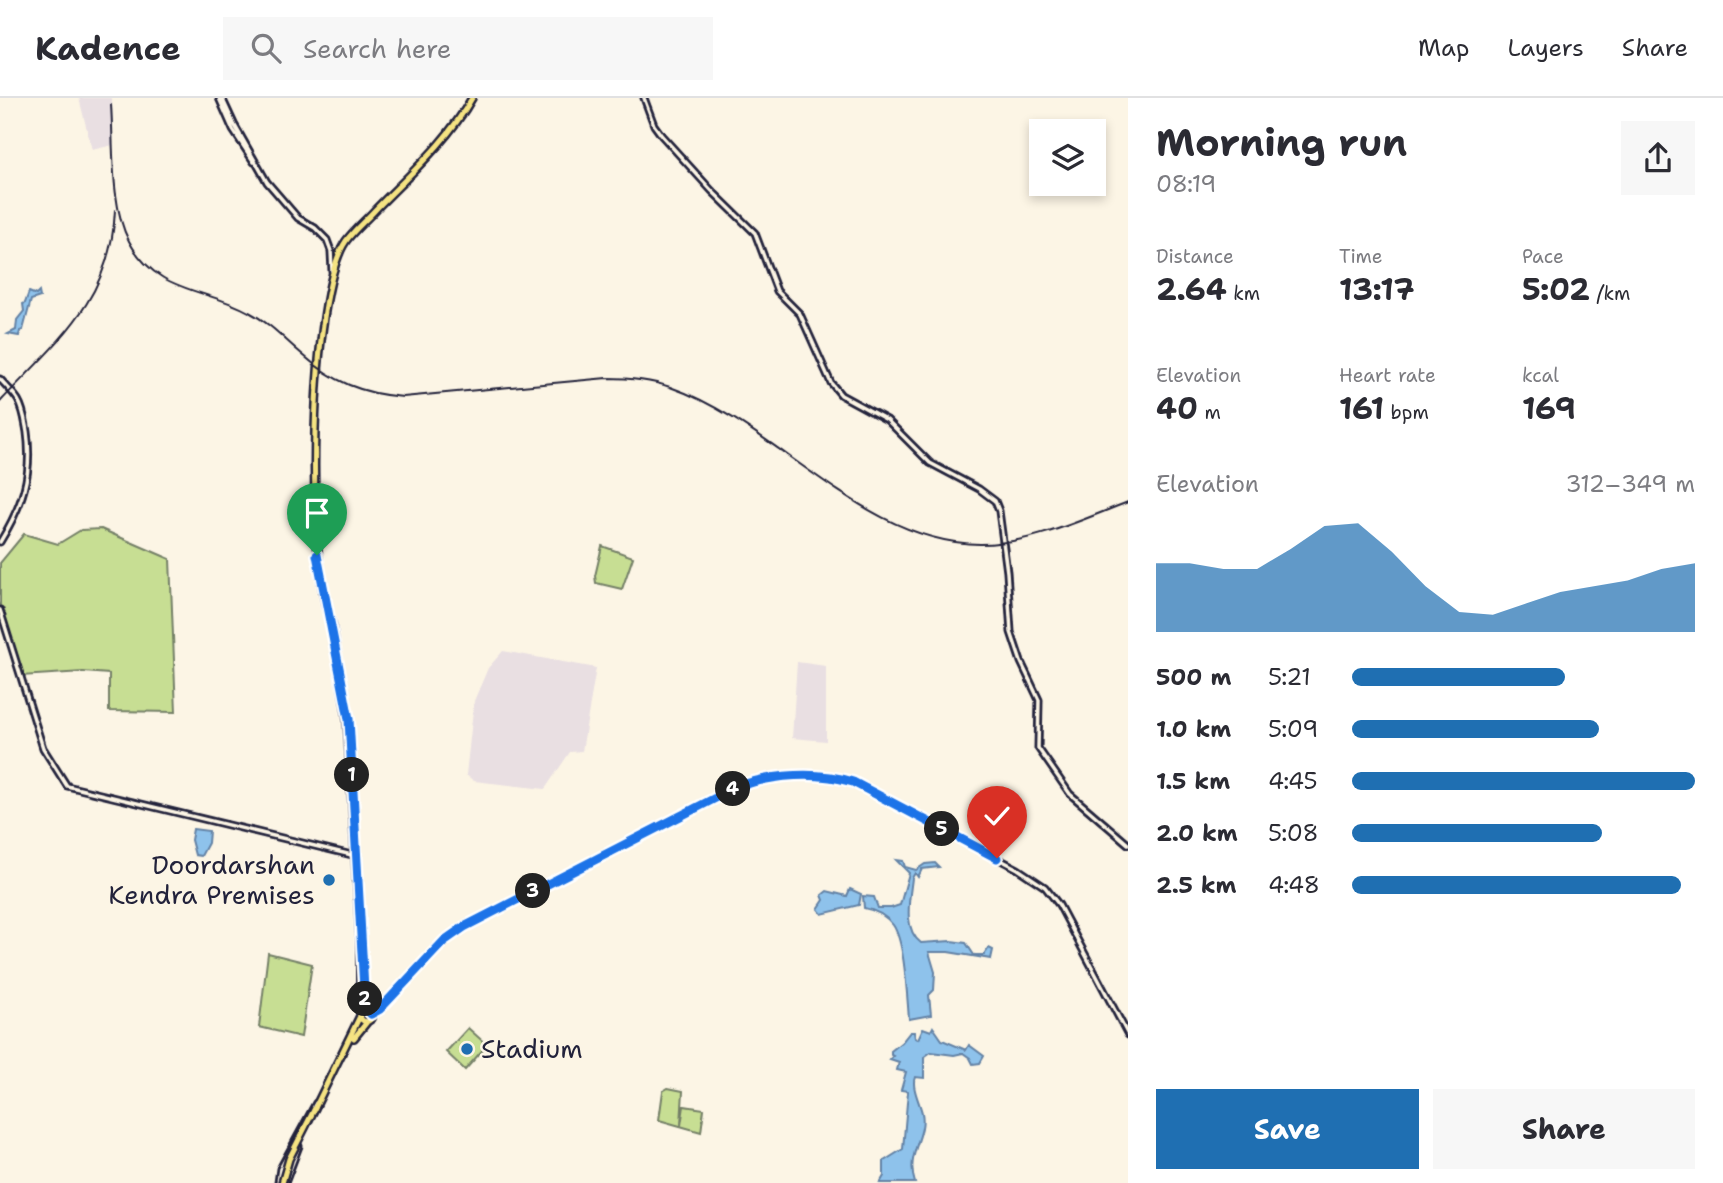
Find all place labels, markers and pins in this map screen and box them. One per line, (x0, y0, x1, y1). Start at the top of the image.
pin (287, 483, 347, 555)
pin: 1 (334, 758, 370, 792)
pin: 4 (716, 772, 750, 806)
pin (967, 786, 1027, 858)
pin: 5 (925, 812, 960, 846)
place label: Doordarshan Kendra Premises (108, 847, 315, 912)
marker: Doordarshan Kendra Premises (321, 872, 337, 888)
pin: 3 (516, 874, 550, 908)
pin: 2 (348, 982, 382, 1016)
place label: Stadium (481, 1031, 583, 1066)
marker: Stadium (459, 1041, 475, 1057)

